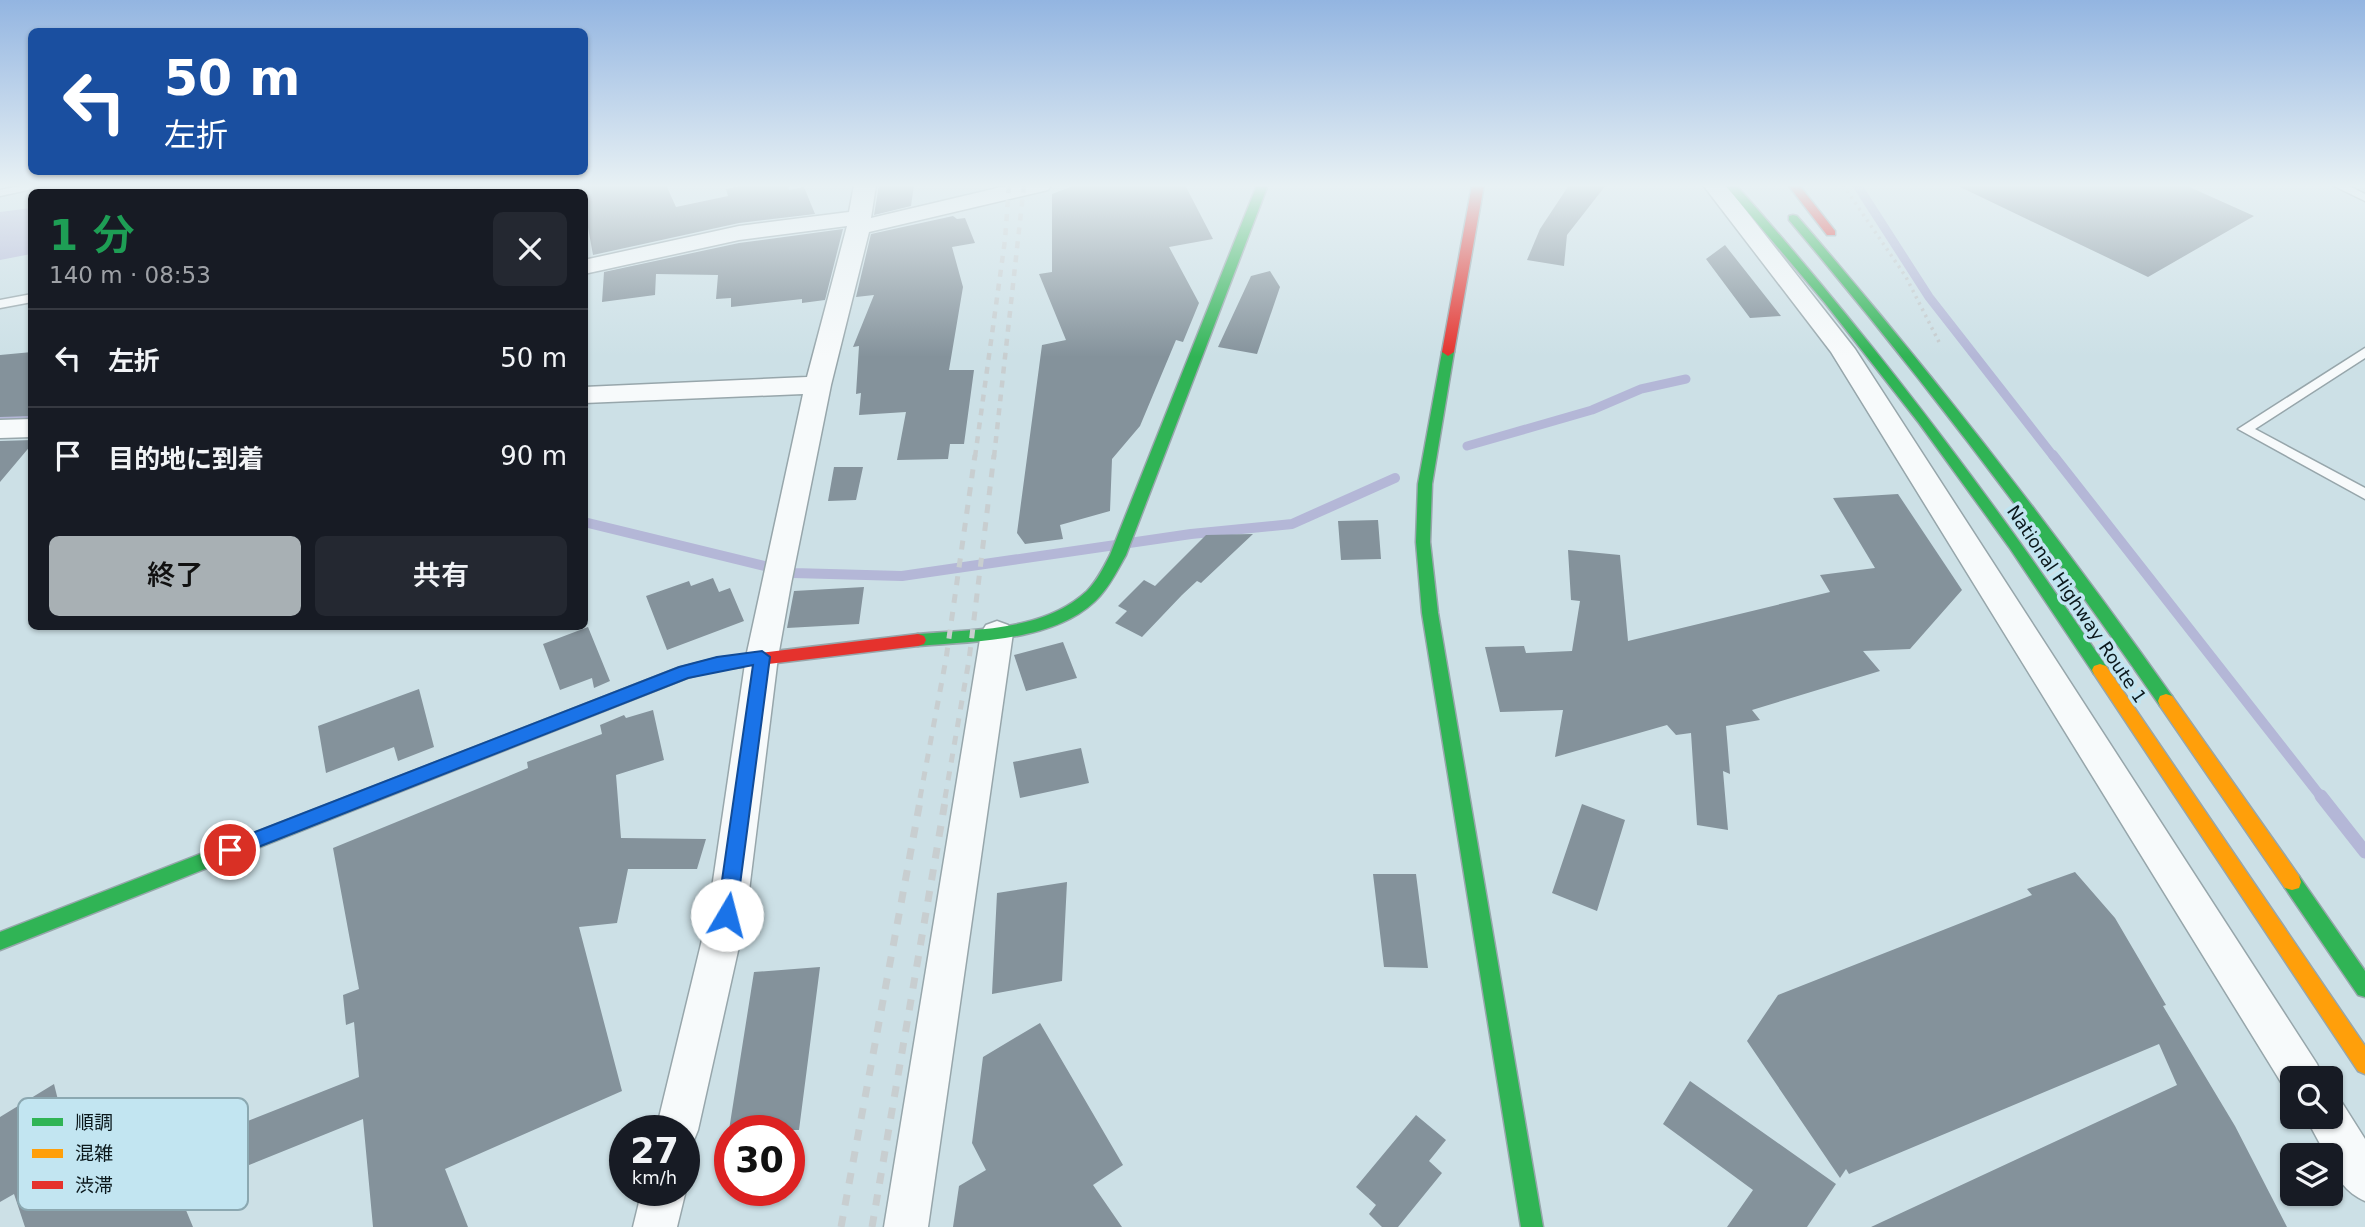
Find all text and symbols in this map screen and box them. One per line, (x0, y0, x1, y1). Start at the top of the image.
text: 50 m (164, 50, 300, 107)
icon: left (49, 56, 140, 147)
text: 左折 (164, 116, 228, 154)
text: 1 分 (49, 211, 135, 260)
button: close (493, 212, 567, 286)
text: 140 m · 08:53 (49, 262, 211, 288)
icon: left (49, 339, 87, 377)
text: 50 m (500, 343, 567, 373)
text: 左折 (108, 346, 160, 376)
icon: arrive (49, 437, 87, 475)
text: 90 m (500, 441, 567, 471)
text: 目的地に到着 (108, 444, 264, 474)
street label: National Highway Route 1 (2003, 501, 2151, 707)
button: 終了 (49, 536, 301, 616)
button: 共有 (315, 536, 567, 616)
pin (200, 820, 260, 880)
icon: arrive (211, 831, 249, 869)
position arrow (690, 878, 764, 952)
map controls (2280, 1066, 2343, 1206)
button: search (2280, 1066, 2343, 1129)
legend (18, 1098, 248, 1210)
text: 順調 (75, 1111, 113, 1133)
speed limit sign: 30 (714, 1115, 805, 1206)
text: 27 (630, 1131, 679, 1171)
text: 混雑 (75, 1142, 113, 1164)
button: layers (2280, 1143, 2343, 1206)
text: km/h (632, 1167, 677, 1188)
text: 渋滞 (75, 1174, 113, 1196)

